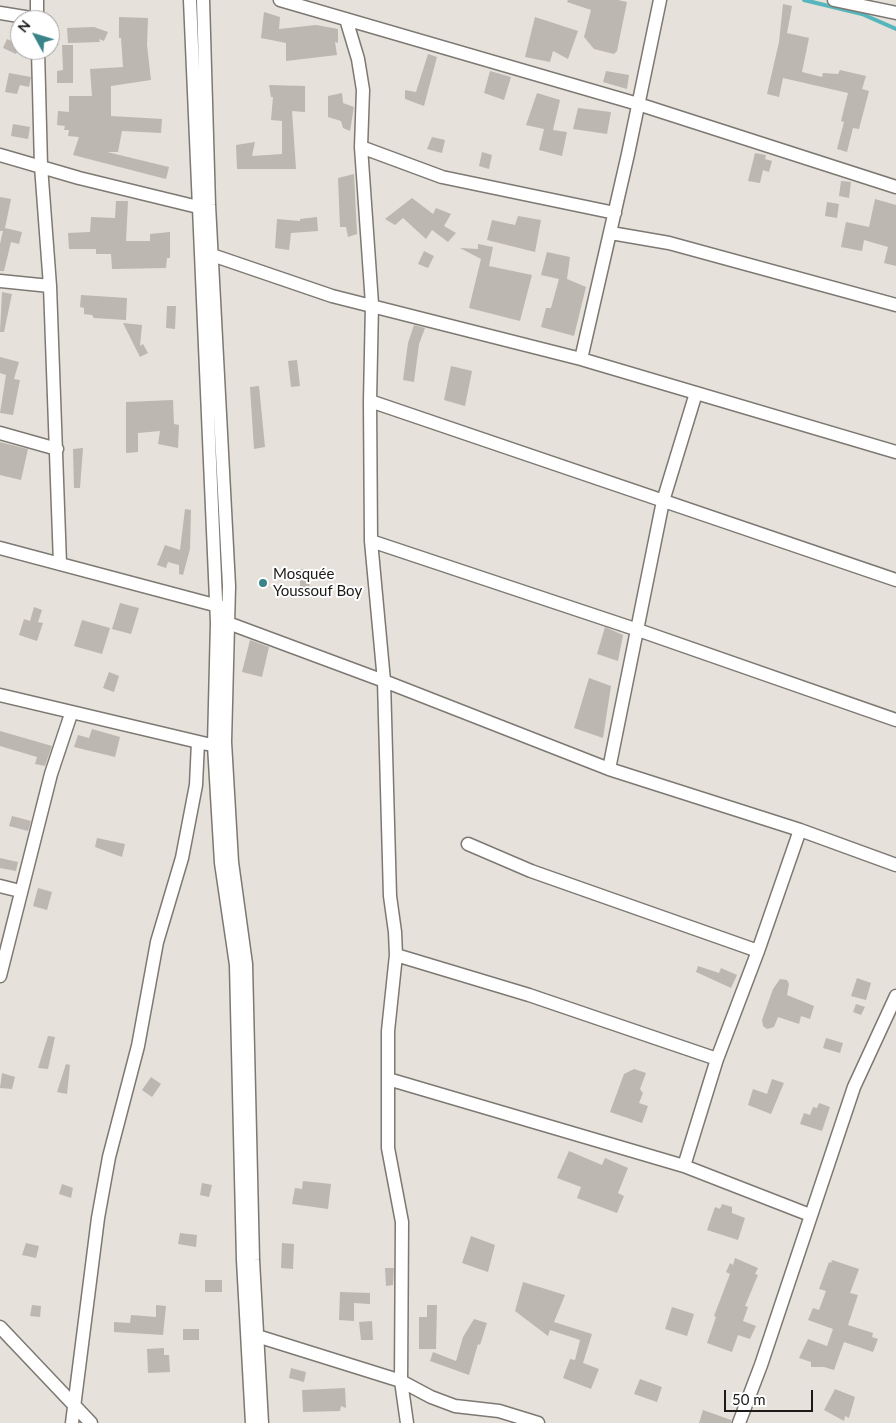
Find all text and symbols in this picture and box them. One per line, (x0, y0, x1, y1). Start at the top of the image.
north arrow (10, 10, 60, 60)
text: N (14, 16, 34, 35)
place label: Mosquée Youssouf Boy (273, 565, 362, 600)
marker: Mosquée Youssouf Boy (257, 577, 269, 589)
scale bar (726, 1380, 815, 1412)
text: 50 m (732, 1390, 766, 1408)

